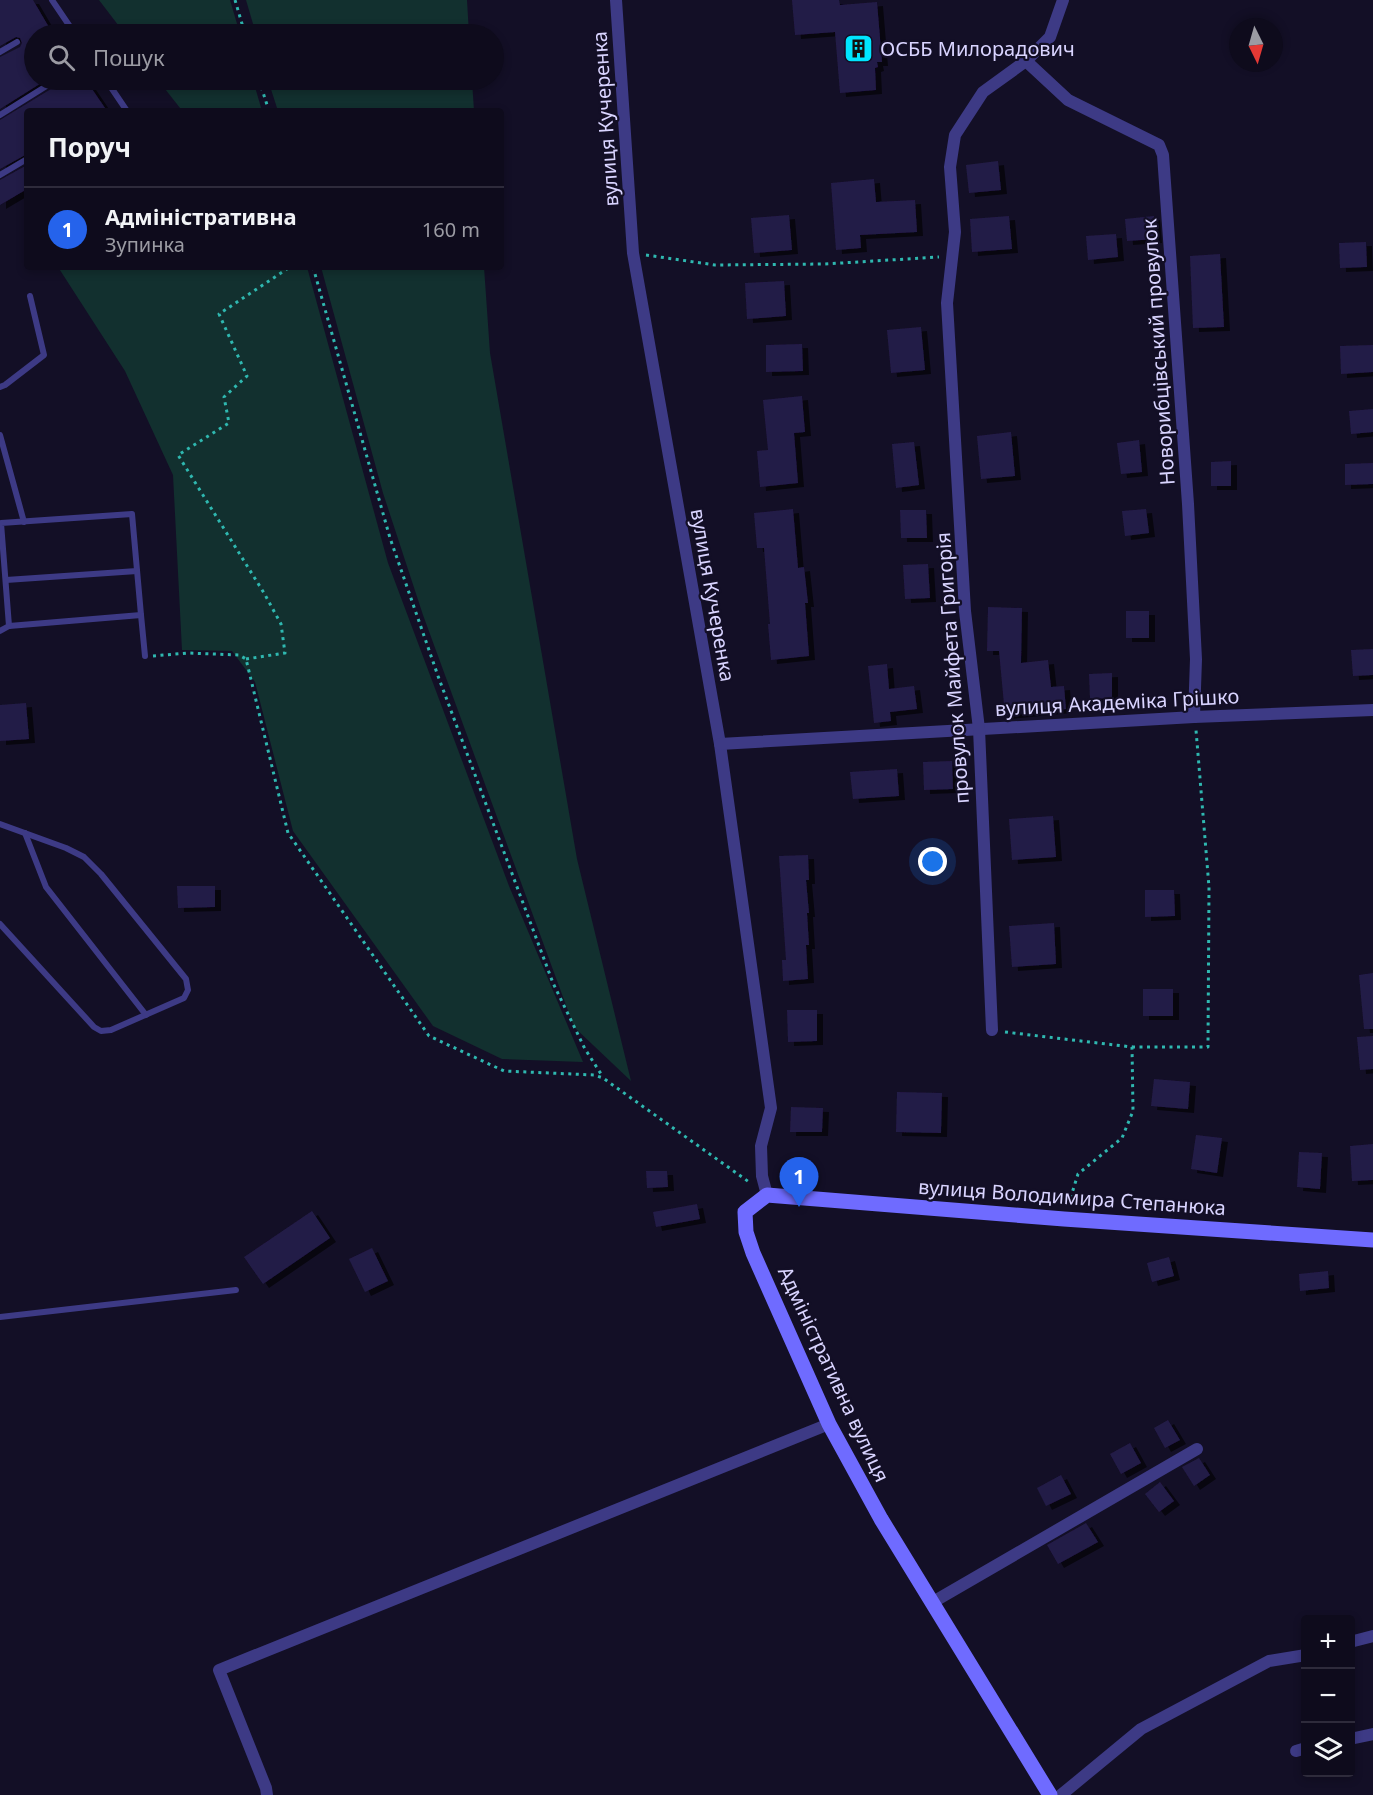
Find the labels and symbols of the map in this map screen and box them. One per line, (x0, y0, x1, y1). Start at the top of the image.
north arrow (1229, 18, 1283, 72)
street label: вулиця Кучеренка (585, 31, 625, 207)
building icon: ОСББ Милорадович (843, 32, 875, 64)
place label: ОСББ Милорадович (880, 35, 1075, 62)
street label: Новорибцівський провулок (1135, 217, 1181, 486)
street label: вулиця Кучеренка (684, 506, 742, 684)
street label: провулок Майфета Григорія (929, 531, 975, 805)
street label: вулиця Академіка Грішко (994, 682, 1240, 722)
your location (918, 847, 947, 876)
pin: 1 (780, 1158, 818, 1207)
street label: вулиця Володимира Степанюка (917, 1173, 1227, 1221)
street label: Адміністративна вулиця (772, 1262, 896, 1486)

